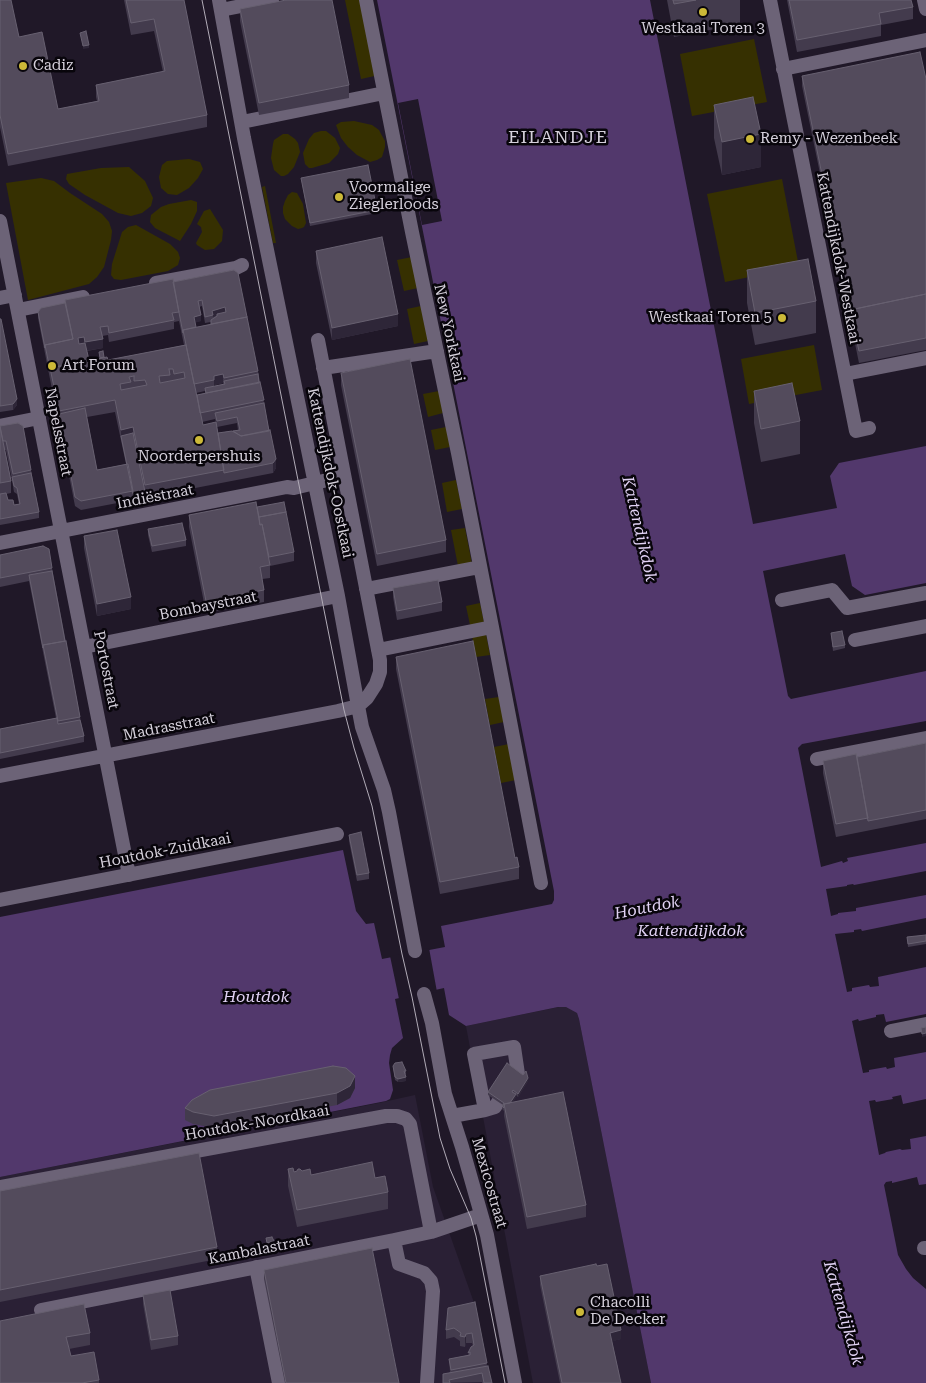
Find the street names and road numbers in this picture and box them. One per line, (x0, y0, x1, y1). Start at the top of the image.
street label: Kattendijkdok-Westkaai (812, 170, 864, 346)
street label: New Yorkkaai (430, 282, 468, 384)
street label: Napelsstraat (41, 386, 75, 478)
street label: Kattendijkdok-Oostkaai (303, 386, 357, 560)
street label: Indiëstraat (115, 481, 195, 513)
street label: Bombaystraat (158, 588, 258, 624)
street label: Portostraat (90, 629, 122, 711)
street label: Madrasstraat (122, 709, 216, 745)
street label: Houtdok-Zuidkaai (98, 829, 232, 873)
street label: Houtdok-Noordkaai (183, 1101, 331, 1145)
street label: Mexicostraat (467, 1136, 511, 1230)
street label: Kambalastraat (207, 1231, 311, 1269)

